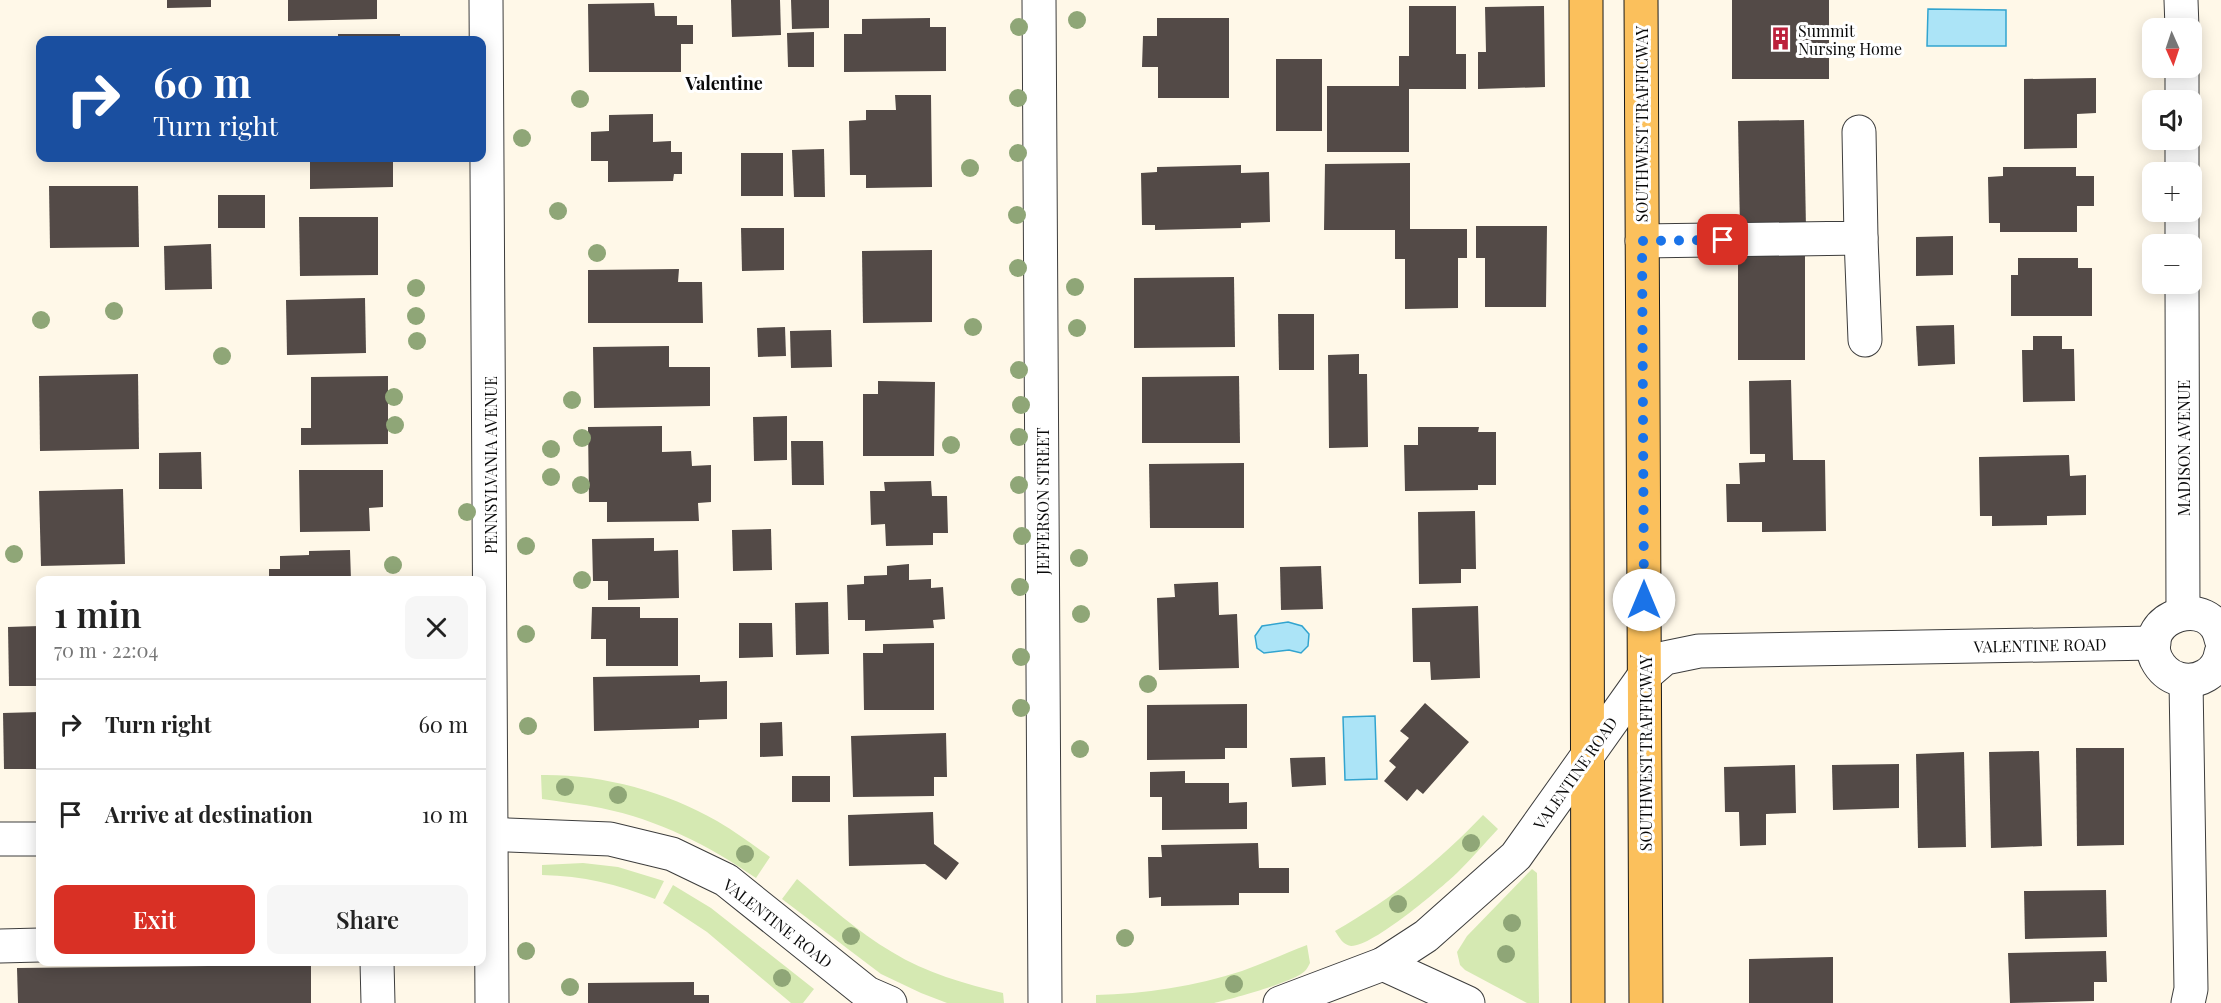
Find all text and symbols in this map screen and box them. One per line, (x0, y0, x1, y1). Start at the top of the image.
north arrow (2142, 18, 2202, 78)
map controls (2142, 18, 2202, 294)
place label: Summit Nursing Home (1798, 20, 1902, 59)
street label: SOUTHWEST TRAFFICWAY (1631, 25, 1652, 222)
building icon: Summit Nursing Home (1767, 26, 1793, 52)
text: 60 m (153, 53, 251, 109)
icon: right (54, 60, 132, 138)
district label: Valentine (684, 71, 763, 95)
button: sound (2142, 90, 2202, 150)
text: Turn right (153, 107, 278, 143)
button: + (2142, 162, 2202, 222)
pin (1697, 214, 1748, 265)
icon: arrive (1706, 223, 1739, 256)
button: − (2142, 234, 2202, 294)
street label: PENNSYLVANIA AVENUE (480, 376, 501, 554)
street label: MADISON AVENUE (2173, 380, 2194, 516)
street label: JEFFERSON STREET (1032, 427, 1053, 576)
position arrow (1612, 568, 1676, 632)
text: 1 min (54, 589, 142, 637)
button: close (405, 596, 468, 659)
street label: VALENTINE ROAD (1972, 633, 2107, 657)
text: 70 m · 22:04 (54, 636, 158, 663)
street label: SOUTHWEST TRAFFICWAY (1635, 654, 1656, 851)
icon: right (54, 708, 87, 741)
text: Turn right (105, 709, 211, 739)
text: 60 m (418, 709, 468, 739)
street label: VALENTINE ROAD (1528, 713, 1622, 834)
icon: arrive (54, 798, 87, 831)
text: Arrive at destination (105, 799, 313, 829)
text: 10 m (422, 799, 468, 829)
street label: VALENTINE ROAD (718, 873, 837, 972)
button: Exit (54, 885, 255, 954)
button: Share (267, 885, 468, 954)

